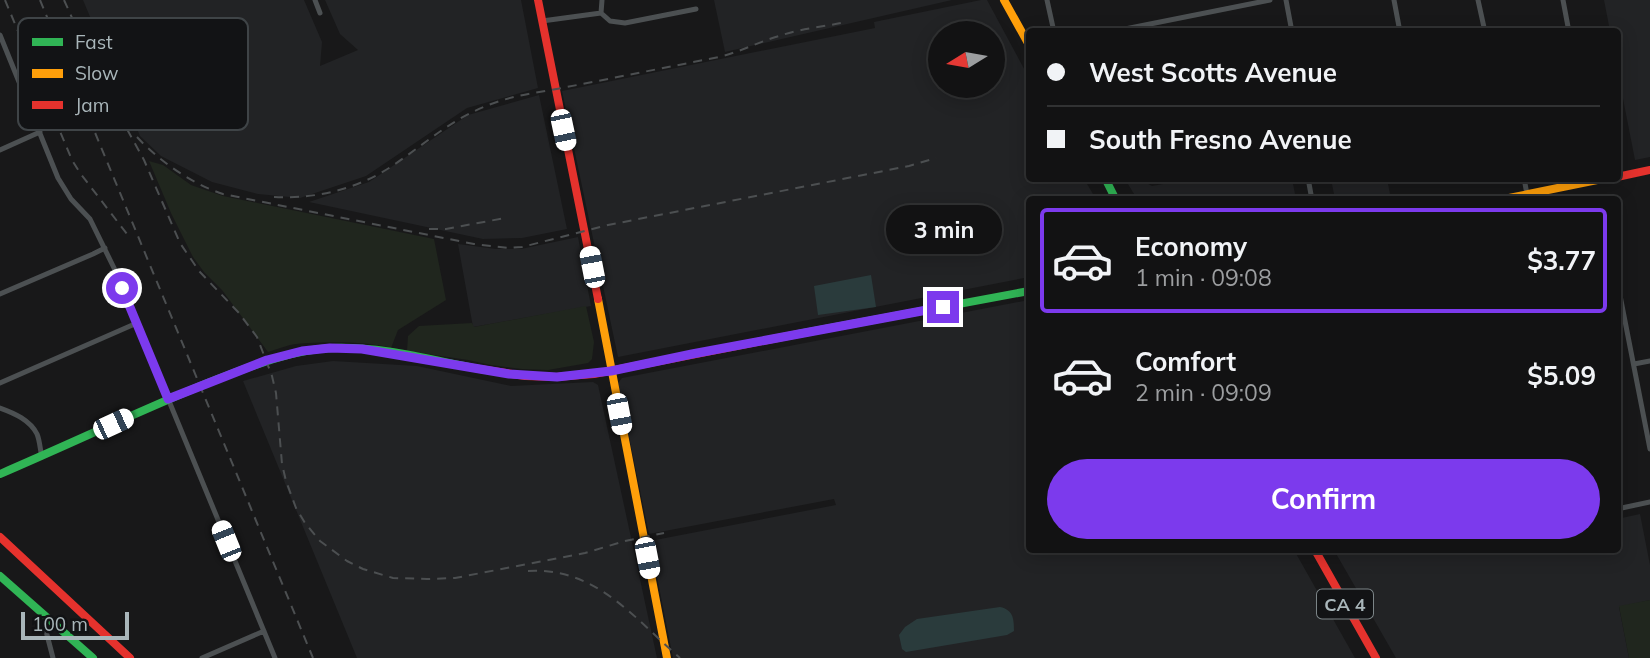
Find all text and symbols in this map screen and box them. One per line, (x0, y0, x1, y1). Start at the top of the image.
legend (18, 18, 248, 130)
north arrow (928, 21, 1004, 98)
map controls (928, 21, 1005, 98)
text: Fast (75, 30, 113, 54)
text: West Scotts Avenue (1089, 56, 1337, 89)
text: Slow (75, 61, 119, 85)
text: Jam (75, 93, 109, 117)
car (549, 107, 578, 153)
text: South Fresno Avenue (1089, 123, 1352, 156)
callout: 3 min (885, 205, 1001, 254)
text: 3 min (914, 215, 974, 244)
icon: car (1051, 229, 1114, 292)
text: Economy (1135, 230, 1247, 263)
car (578, 244, 607, 290)
text: $3.77 (1527, 244, 1596, 277)
text: 1 min · 09:08 (1135, 263, 1272, 292)
route start (106, 272, 138, 304)
route end (927, 291, 959, 323)
icon: car (1051, 344, 1114, 407)
text: Comfort (1135, 345, 1236, 378)
text: $5.09 (1527, 359, 1596, 392)
text: 2 min · 09:09 (1135, 378, 1272, 407)
car (605, 391, 634, 437)
car (90, 406, 137, 442)
button: Confirm (1047, 459, 1600, 539)
car (209, 518, 244, 564)
car (633, 535, 662, 581)
road number: CA 4 (1317, 590, 1373, 618)
scale bar (21, 609, 130, 641)
text: 100 m (32, 612, 88, 636)

